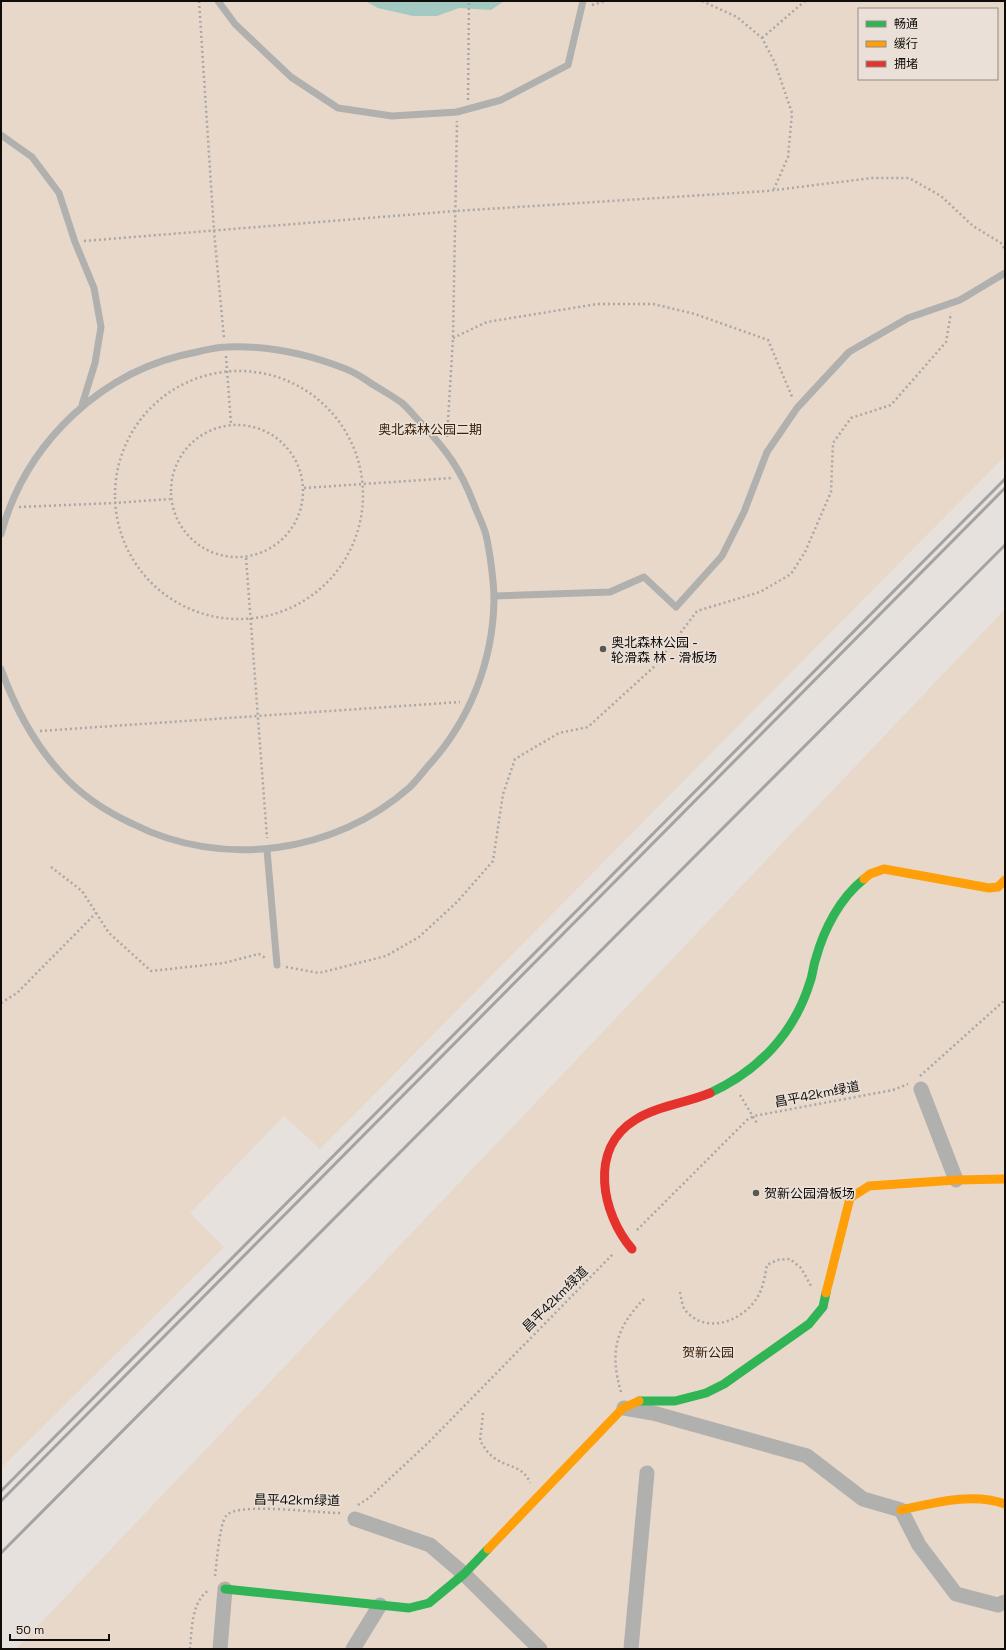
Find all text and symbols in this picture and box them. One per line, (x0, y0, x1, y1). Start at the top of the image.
legend (858, 8, 998, 80)
text: 畅通 (894, 16, 918, 32)
text: 缓行 (894, 36, 918, 52)
text: 拥堵 (894, 56, 918, 72)
park label: 奥北森林公园二期 (378, 421, 482, 438)
place label: 奥北森林公园 - 轮滑森 林 - 滑板场 (611, 634, 717, 666)
marker: 奥北森林公园 - 轮滑森 林 - 滑板场 (598, 644, 608, 654)
street label: 昌平42km绿道 (773, 1077, 861, 1111)
place label: 贺新公园滑板场 (764, 1185, 855, 1202)
marker: 贺新公园滑板场 (751, 1188, 761, 1198)
street label: 昌平42km绿道 (519, 1263, 591, 1335)
park label: 贺新公园 (682, 1344, 734, 1361)
street label: 昌平42km绿道 (254, 1491, 340, 1509)
scale bar (10, 1616, 109, 1642)
text: 50 m (16, 1622, 44, 1638)

